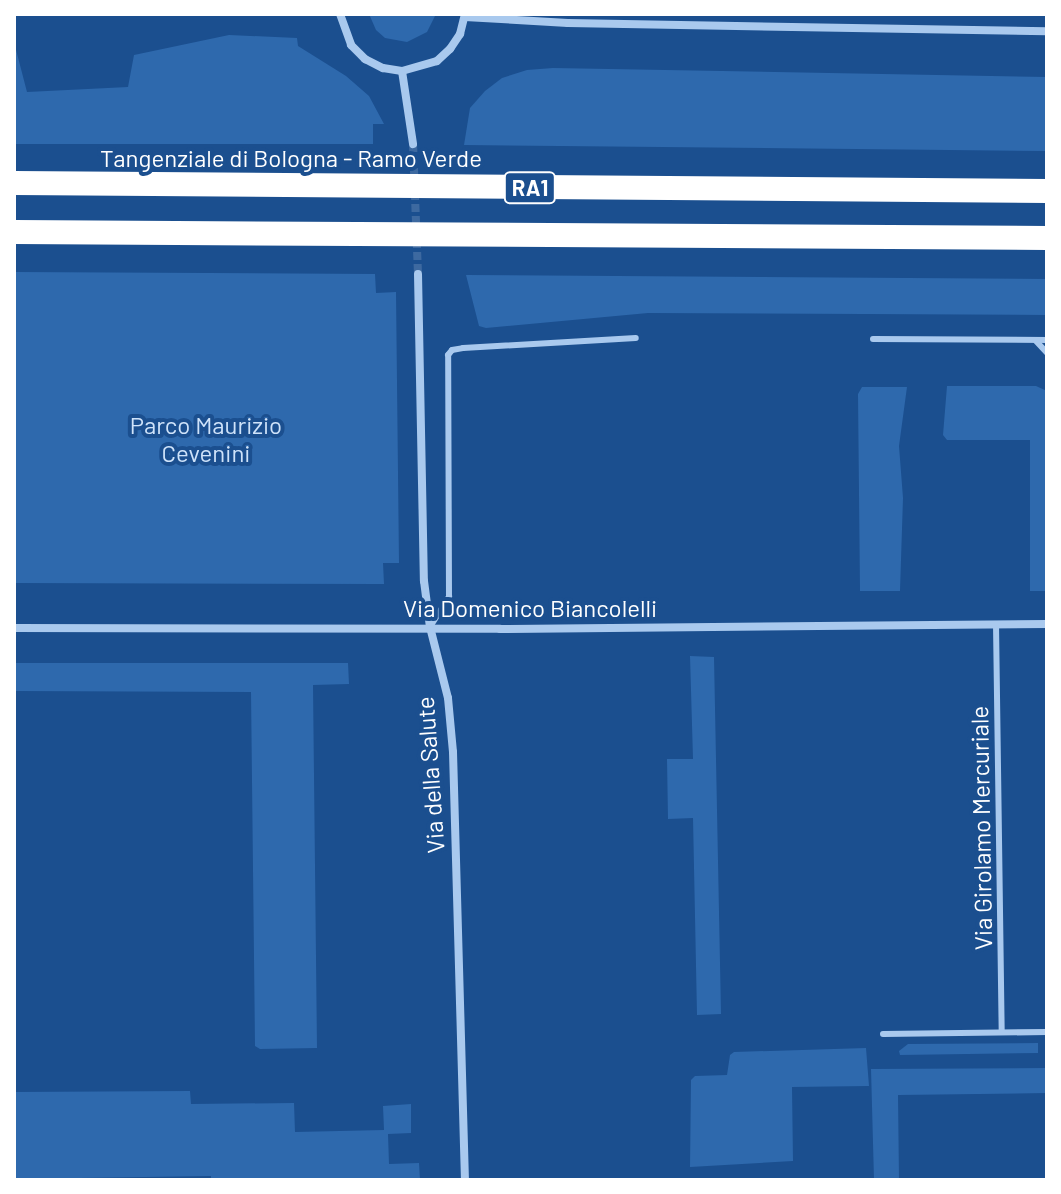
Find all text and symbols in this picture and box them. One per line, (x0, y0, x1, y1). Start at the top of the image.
street label: Tangenziale di Bologna - Ramo Verde (100, 144, 482, 172)
road number: RA1 (502, 170, 558, 206)
park label: Parco Maurizio Cevenini (130, 411, 282, 467)
street label: Via Domenico Biancolelli (403, 594, 657, 622)
street label: Via della Salute (410, 696, 450, 854)
street label: Via Girolamo Mercuriale (964, 705, 998, 951)

